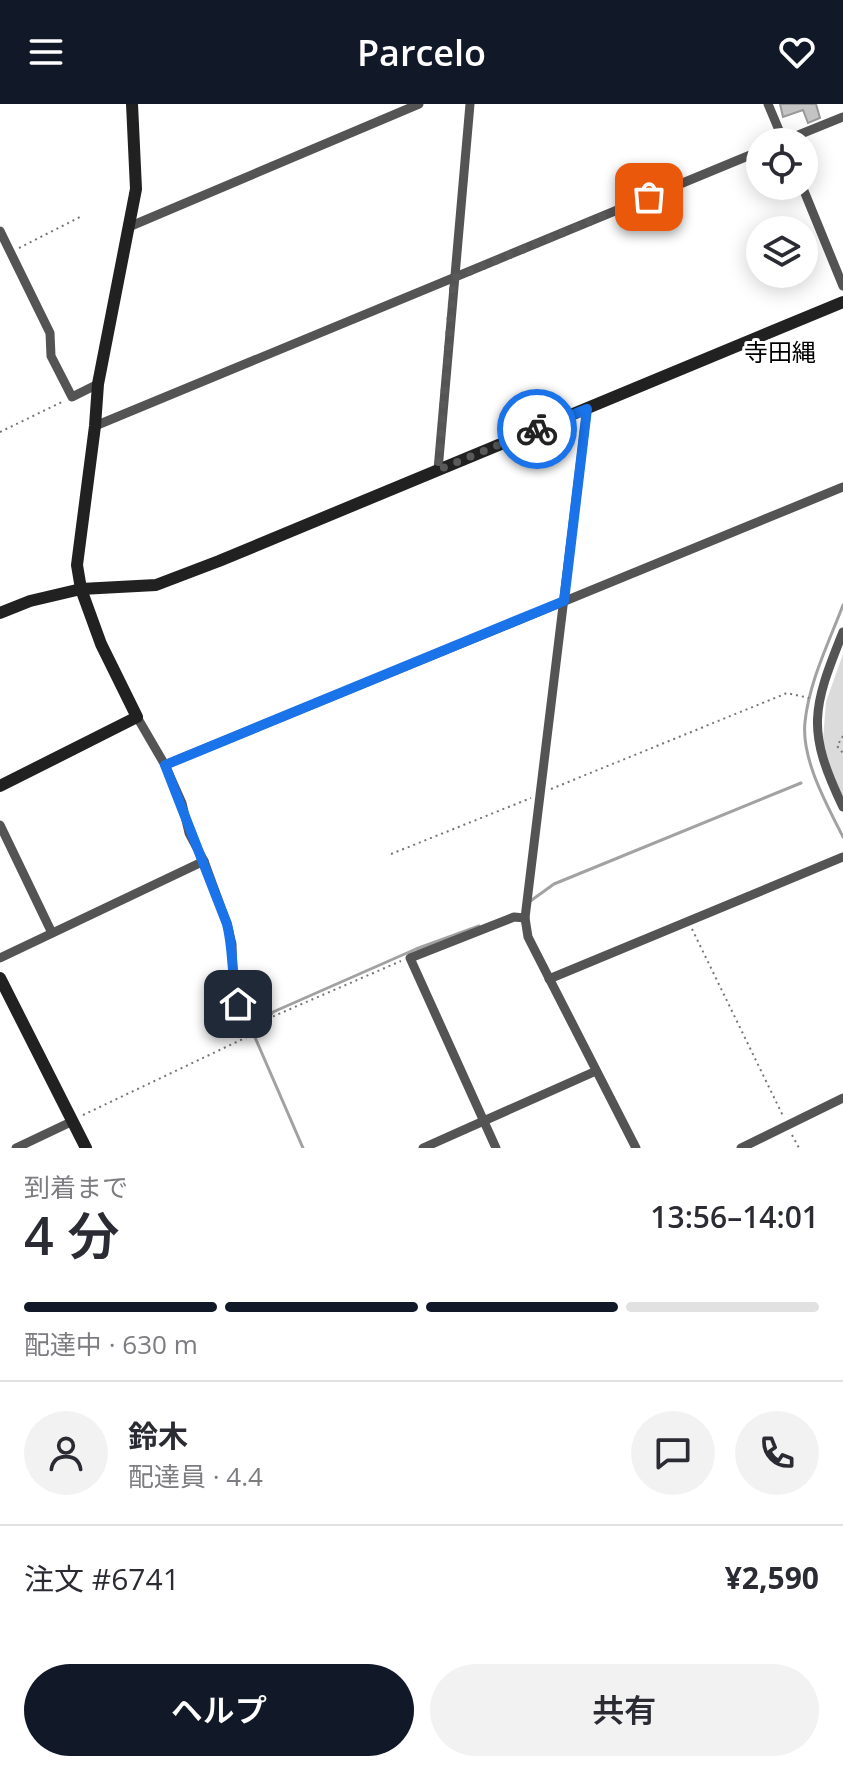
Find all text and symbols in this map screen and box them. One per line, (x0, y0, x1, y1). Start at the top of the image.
text: Parcelo (357, 28, 486, 77)
icon: menu (24, 30, 68, 74)
icon: heart (775, 30, 819, 74)
map controls (746, 128, 818, 288)
button: locate (746, 128, 818, 200)
pin (615, 163, 683, 231)
icon: bag (627, 175, 671, 219)
button: layers (746, 216, 818, 288)
district label: 寺田縄 (744, 335, 816, 368)
courier (497, 389, 577, 469)
icon: bike (515, 407, 559, 451)
pin (204, 970, 272, 1038)
icon: home (216, 982, 260, 1026)
text: 到着まで (24, 1169, 128, 1205)
text: 13:56–14:01 (650, 1196, 819, 1237)
text: 4 分 (24, 1199, 119, 1270)
text: 配達中 · 630 m (24, 1326, 198, 1362)
button: person (24, 1411, 108, 1495)
button: chat (631, 1411, 715, 1495)
button: phone (735, 1411, 819, 1495)
text: 鈴木 (128, 1415, 188, 1456)
text: 配達員 · 4.4 (128, 1458, 263, 1494)
text: ¥2,590 (725, 1557, 819, 1598)
text: 注文 #6741 (24, 1558, 180, 1599)
button: ヘルプ (24, 1664, 414, 1756)
button: 共有 (430, 1664, 819, 1756)

